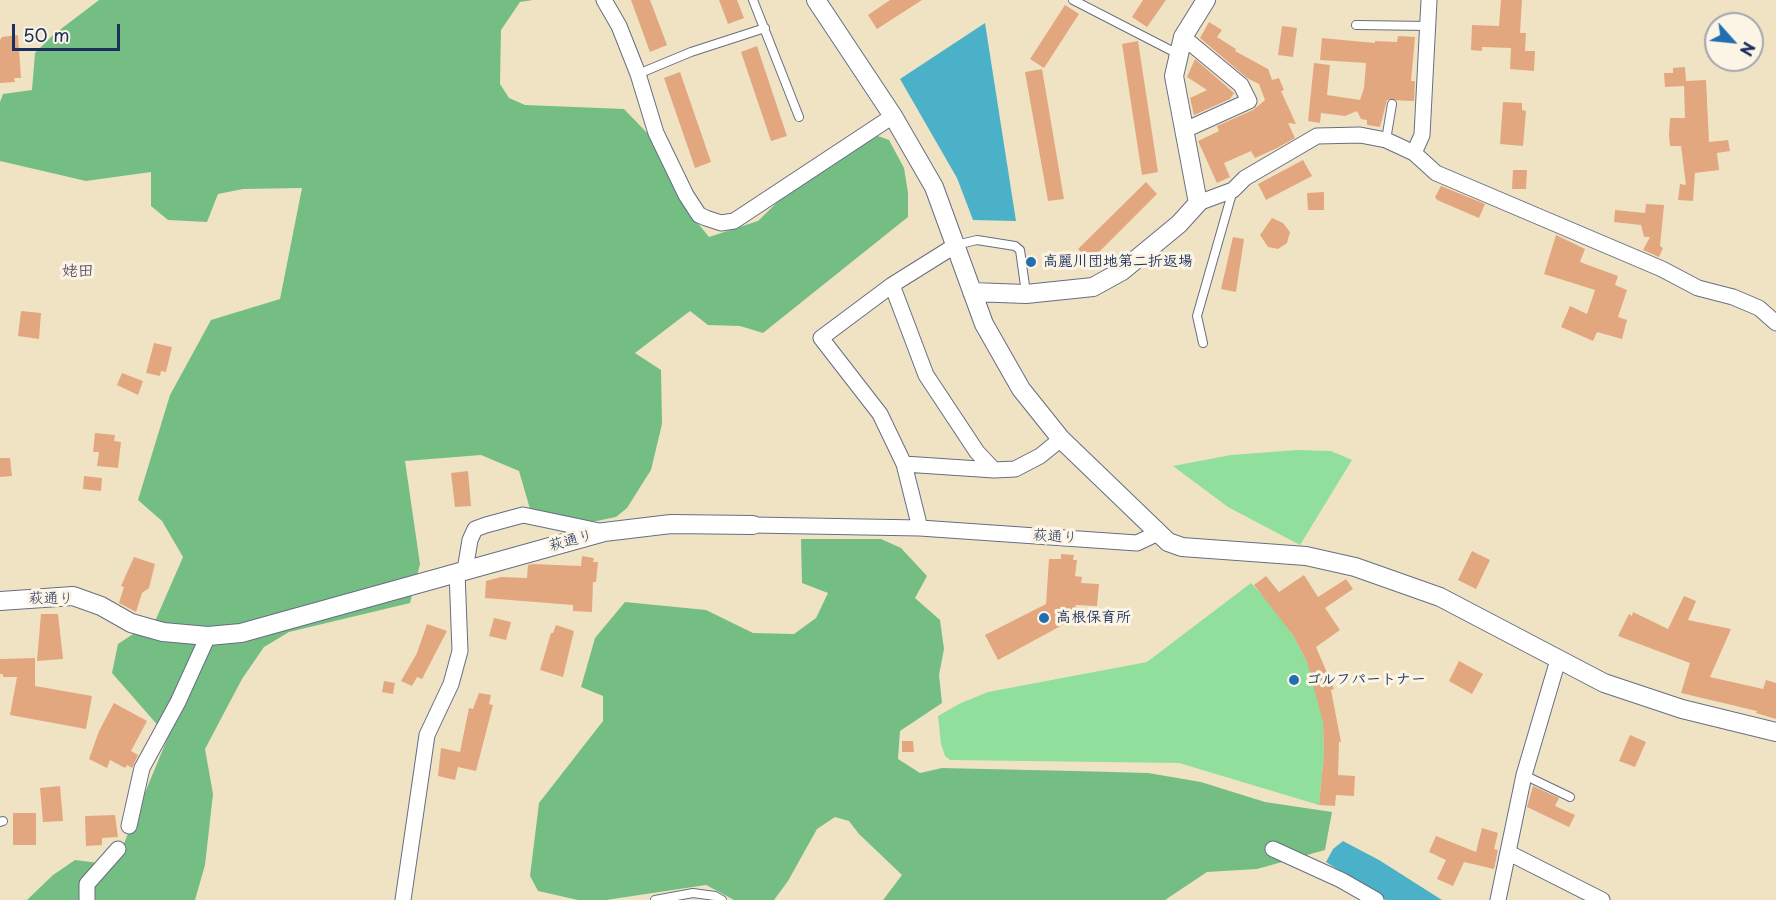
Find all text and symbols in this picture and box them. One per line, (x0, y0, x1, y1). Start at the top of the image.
scale bar (15, 12, 123, 50)
north arrow (1704, 12, 1764, 72)
text: 50 m (23, 21, 70, 48)
text: N (1735, 38, 1762, 60)
place label: 高麗川団地第二折返場 (1043, 253, 1193, 271)
marker: 高麗川団地第二折返場 (1024, 255, 1038, 269)
district label: 姥田 (62, 262, 94, 282)
street label: 萩通り (547, 526, 595, 556)
street label: 萩通り (1032, 526, 1078, 548)
street label: 萩通り (28, 590, 74, 608)
place label: 高根保育所 (1056, 609, 1131, 627)
marker: 高根保育所 (1037, 611, 1051, 625)
place label: ゴルフパートナー (1306, 671, 1426, 689)
marker: ゴルフパートナー (1287, 673, 1301, 687)

